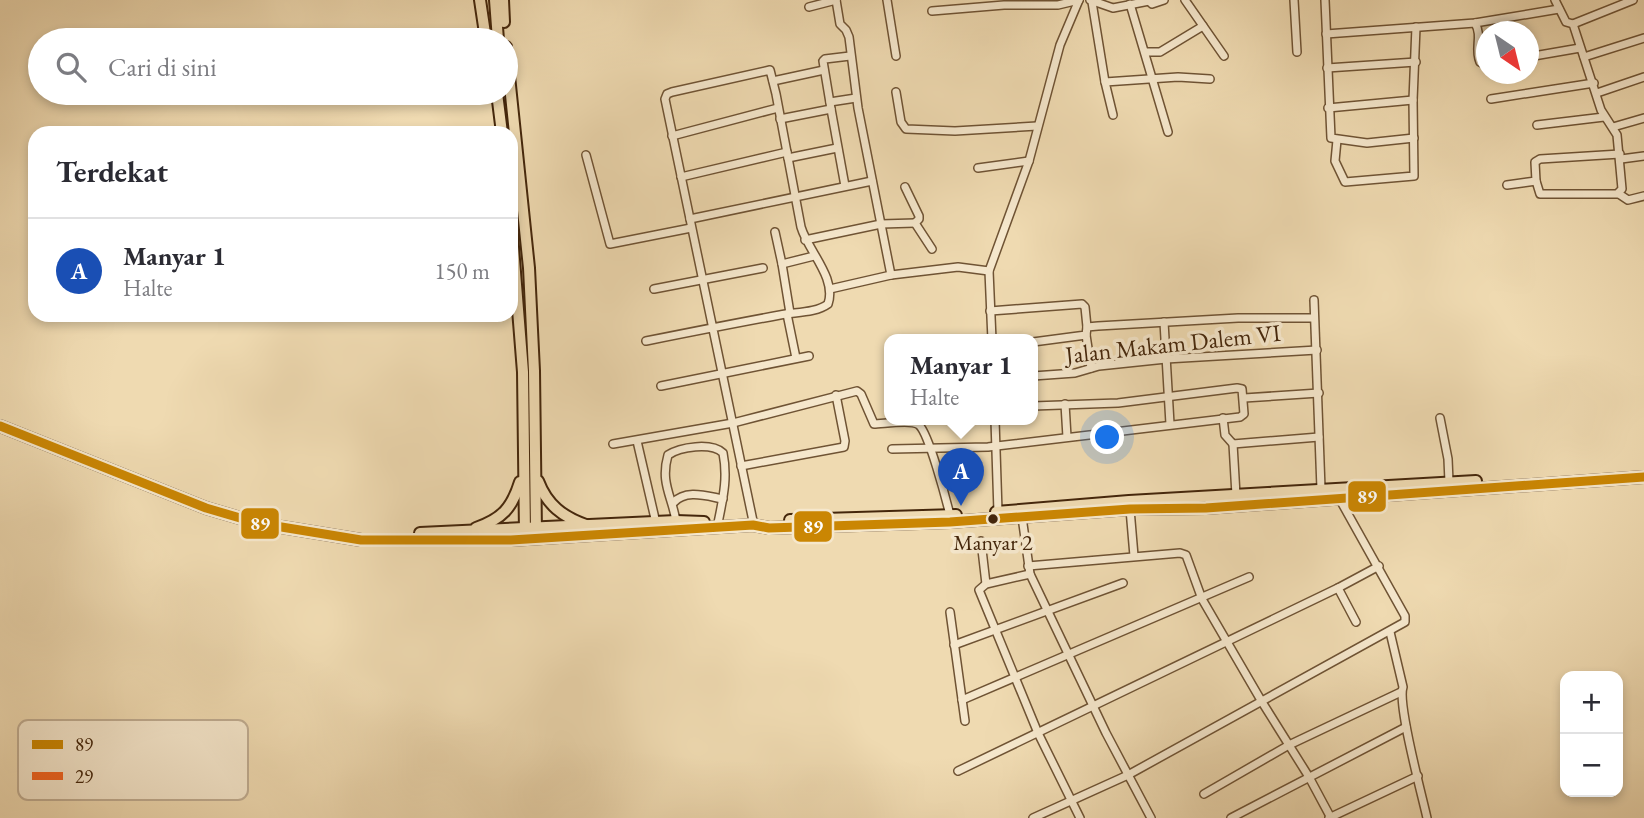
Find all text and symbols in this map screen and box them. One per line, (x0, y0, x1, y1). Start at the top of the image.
north arrow (1476, 21, 1539, 84)
search box (28, 28, 518, 105)
icon: search (52, 48, 90, 86)
text: Cari di sini (108, 50, 217, 84)
text: Terdekat (56, 152, 168, 191)
text: Manyar 1 (123, 239, 226, 273)
text: A (71, 256, 87, 286)
text: 150 m (434, 256, 490, 286)
text: Halte (123, 273, 173, 303)
street label: Jalan Makam Dalem VI (1062, 317, 1282, 370)
popup (884, 334, 1038, 425)
text: Manyar 1 (910, 348, 1012, 382)
text: Halte (910, 382, 959, 412)
your location (1090, 420, 1124, 454)
pin: A (938, 448, 984, 506)
line badge: 89 (1347, 480, 1387, 513)
text: 89 (1357, 484, 1377, 509)
line badge: 89 (240, 507, 280, 540)
line badge: 89 (793, 510, 833, 543)
text: 89 (250, 511, 270, 536)
marker: Manyar 2 (986, 512, 1000, 526)
text: 89 (803, 514, 823, 539)
place label: Manyar 2 (953, 528, 1033, 557)
map controls (1560, 671, 1623, 797)
button: + (1560, 671, 1623, 734)
legend (18, 720, 248, 800)
text: 89 (75, 732, 93, 757)
button: − (1560, 734, 1623, 797)
text: 29 (75, 764, 93, 789)

